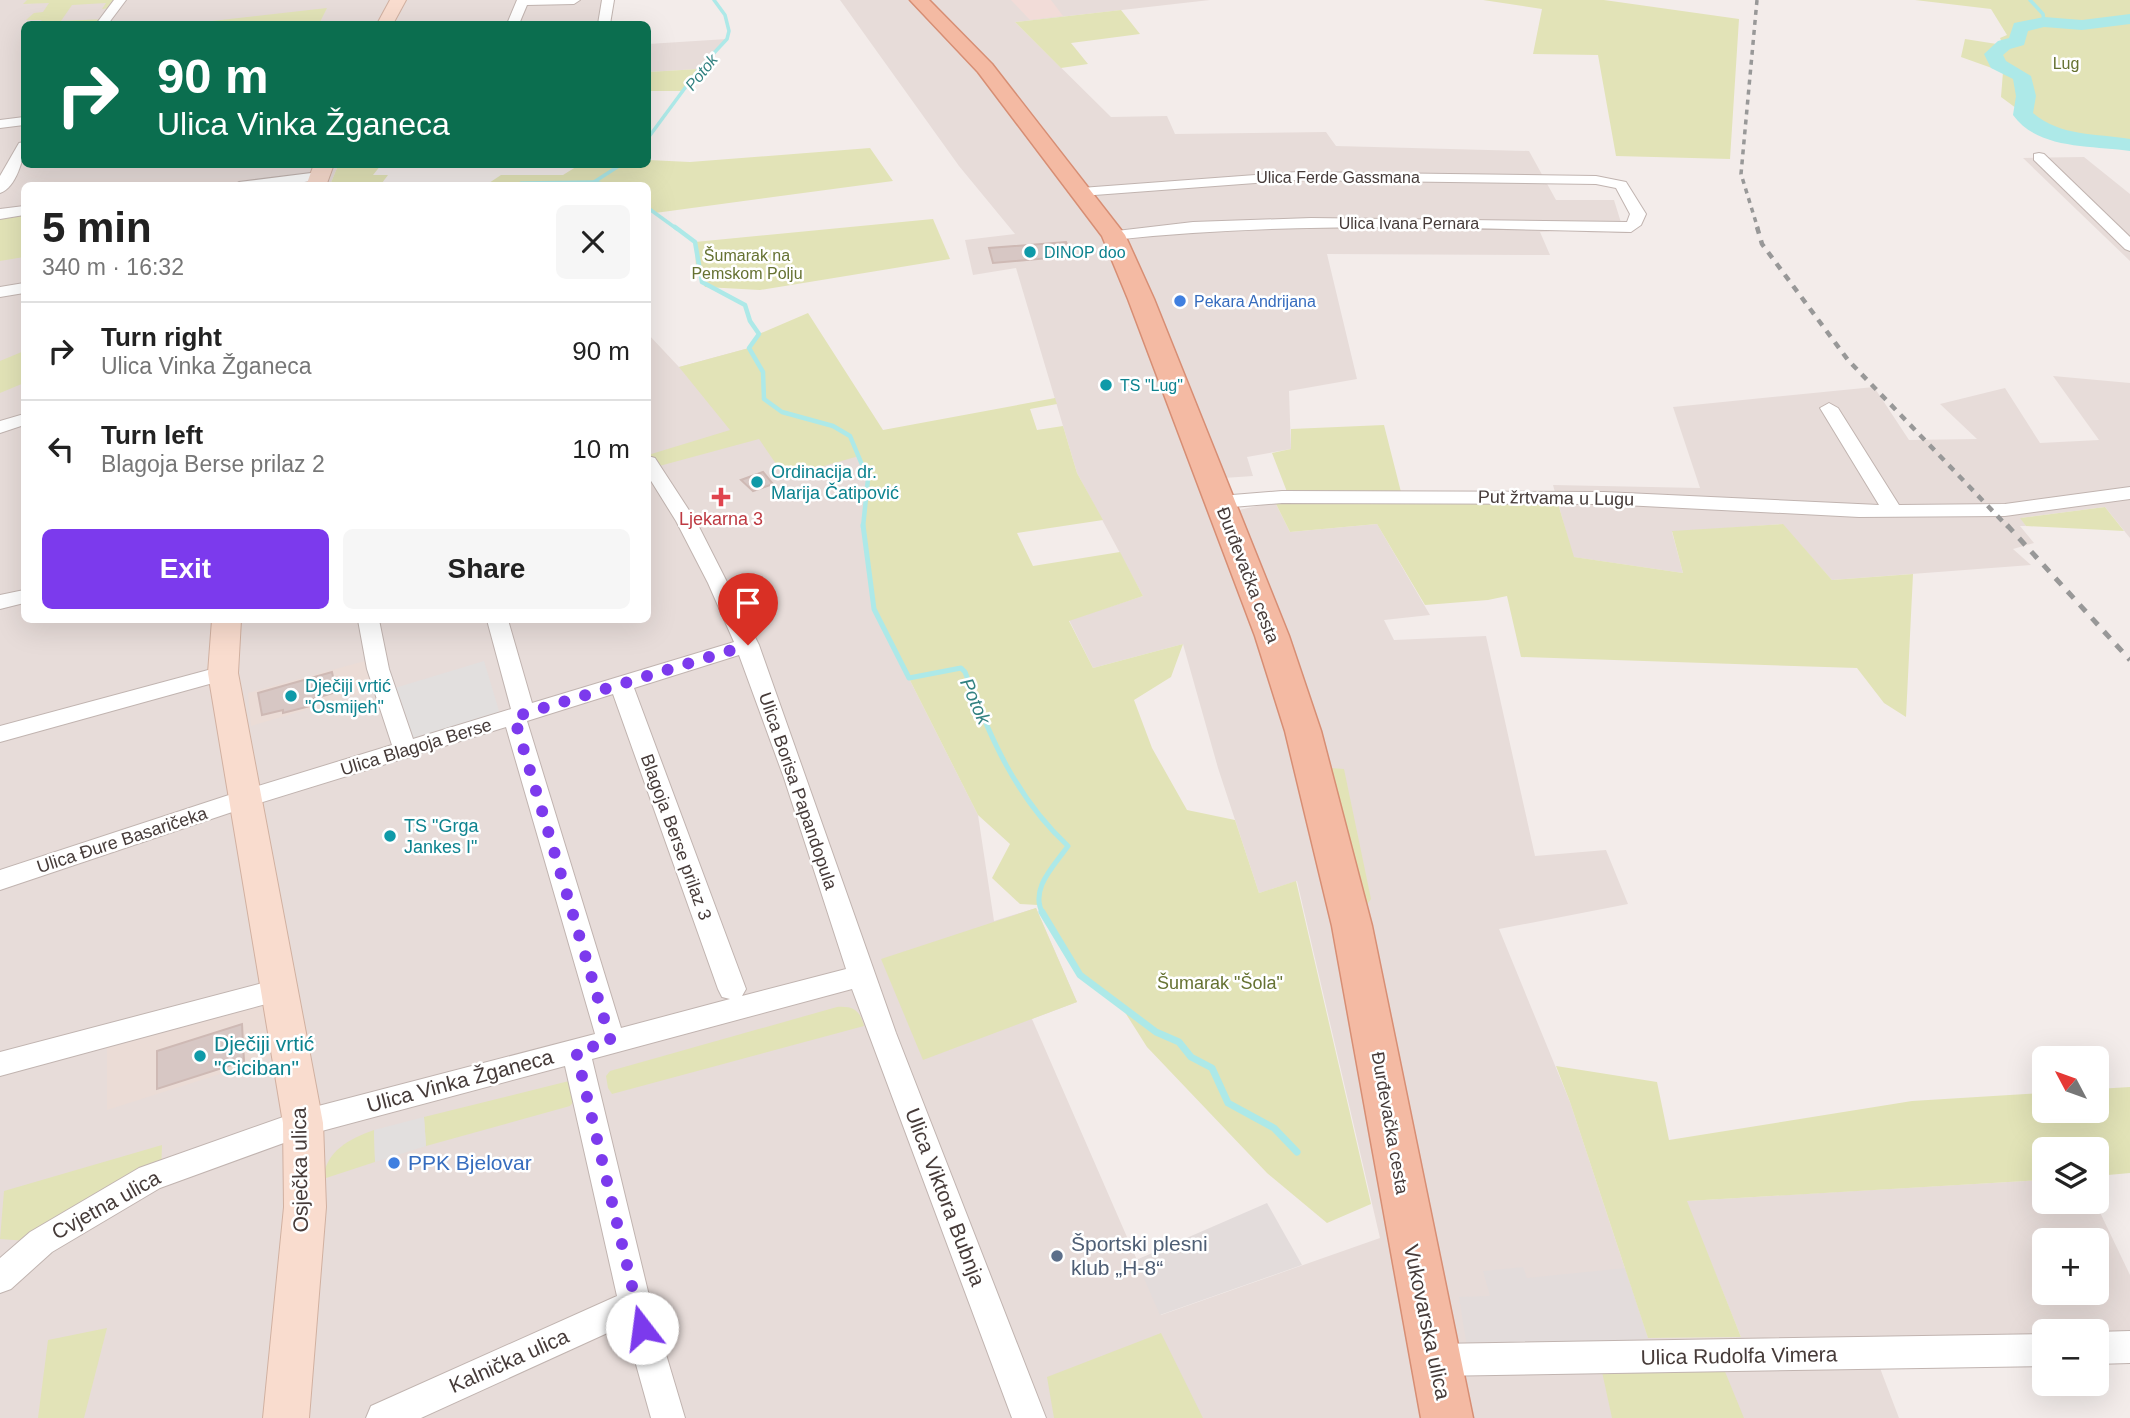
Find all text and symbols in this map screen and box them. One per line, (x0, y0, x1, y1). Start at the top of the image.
icon: right (42, 49, 133, 140)
text: 90 m (157, 49, 269, 103)
water label: Potok (682, 50, 721, 94)
park label: Lug (2053, 55, 2079, 72)
text: Ulica Vinka Žganeca (157, 106, 450, 142)
street label: Ulica Ferde Gassmana (1256, 169, 1420, 186)
text: 5 min (42, 204, 152, 251)
button: close (556, 205, 630, 279)
street label: Ulica Ivana Pernara (1339, 215, 1479, 232)
marker: DINOP doo (1022, 244, 1038, 260)
place label: DINOP doo (1044, 244, 1126, 261)
park label: Šumarak na Pemskom Polju (691, 246, 803, 282)
text: 340 m · 16:32 (42, 254, 184, 280)
marker: Pekara Andrijana (1172, 293, 1188, 309)
place label: Pekara Andrijana (1194, 293, 1316, 310)
text: Turn right (101, 322, 222, 352)
icon: right (42, 332, 80, 370)
text: 90 m (572, 336, 630, 366)
text: Ulica Vinka Žganeca (101, 353, 312, 379)
marker: TS "Lug" (1098, 377, 1114, 393)
place label: TS "Lug" (1120, 377, 1183, 394)
text: Turn left (101, 420, 203, 450)
icon: left (42, 430, 80, 468)
text: 10 m (572, 434, 630, 464)
text: Blagoja Berse prilaz 2 (101, 451, 325, 477)
place label: Ordinacija dr. Marija Čatipović (771, 462, 899, 503)
marker: Ordinacija dr. Marija Čatipović (749, 474, 765, 490)
street label: Put žrtvama u Lugu (1478, 487, 1634, 509)
marker: Ljekarna 3 (713, 489, 729, 505)
street label: Đurđevačka cesta (1213, 504, 1284, 647)
place label: Ljekarna 3 (679, 509, 763, 529)
button: Exit (42, 529, 329, 609)
button: Share (343, 529, 630, 609)
pin (718, 573, 778, 645)
icon: arrive (729, 584, 767, 622)
water label: Potok (956, 675, 996, 729)
place label: Dječiji vrtić "Osmijeh" (305, 676, 391, 717)
marker: Dječiji vrtić "Osmijeh" (283, 688, 299, 704)
street label: Ulica Borisa Papandopula (755, 690, 841, 893)
street label: Ulica Blagoja Berse (338, 714, 494, 780)
street label: Blagoja Berse prilaz 3 (637, 751, 715, 923)
street label: Ulica Đure Basaričeka (34, 803, 211, 877)
place label: TS "Grga Jankes I" (404, 816, 479, 857)
marker: TS "Grga Jankes I" (382, 828, 398, 844)
park label: Šumarak "Šola" (1157, 972, 1283, 993)
place label: Dječiji vrtić "Ciciban" (214, 1032, 314, 1079)
street label: Ulica Vinka Žganeca (364, 1044, 556, 1117)
north arrow (2032, 1046, 2109, 1124)
map controls (2032, 1046, 2109, 1396)
marker: Dječiji vrtić "Ciciban" (192, 1048, 208, 1064)
street label: Đurđevačka cesta (1368, 1050, 1413, 1197)
street label: Ulica Viktora Bubnja (901, 1105, 990, 1289)
street label: Osječka ulica (287, 1107, 312, 1233)
button: layers (2032, 1137, 2109, 1214)
place label: PPK Bjelovar (408, 1151, 532, 1174)
marker: PPK Bjelovar (386, 1155, 402, 1171)
street label: Cvjetna ulica (48, 1165, 164, 1244)
button: + (2032, 1228, 2109, 1305)
place label: Športski plesni klub „H-8“ (1071, 1232, 1208, 1279)
street label: Vukovarska ulica (1400, 1242, 1455, 1402)
marker: Športski plesni klub „H-8“ (1049, 1248, 1065, 1264)
position arrow (605, 1291, 679, 1365)
button: − (2032, 1319, 2109, 1396)
street label: Kalnička ulica (445, 1324, 572, 1397)
street label: Ulica Rudolfa Vimera (1640, 1342, 1838, 1369)

